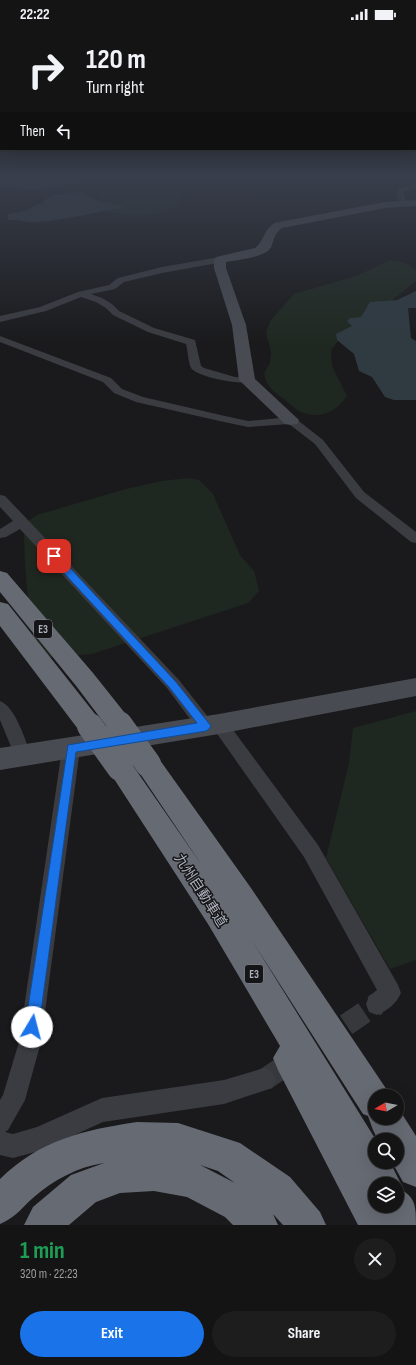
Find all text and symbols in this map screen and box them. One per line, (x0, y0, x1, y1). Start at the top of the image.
text: 22:22 (20, 5, 50, 24)
text: 120 m (86, 43, 146, 76)
icon: right (20, 44, 72, 96)
text: Turn right (86, 77, 144, 98)
icon: left (53, 120, 75, 142)
text: Then (20, 122, 45, 141)
pin (37, 539, 71, 573)
icon: arrive (43, 545, 65, 567)
road number: E3 (34, 620, 52, 638)
street label: 九州自動車道 (171, 850, 231, 930)
road number: E3 (245, 965, 263, 983)
position arrow (11, 1006, 53, 1048)
north arrow (368, 1089, 404, 1125)
map controls (368, 1089, 404, 1213)
button: search (368, 1133, 404, 1169)
button: layers (368, 1177, 404, 1213)
text: 1 min (20, 1236, 65, 1265)
button: close (354, 1238, 396, 1280)
text: 320 m · 22:23 (20, 1266, 78, 1282)
button: Exit (20, 1311, 204, 1357)
button: Share (212, 1311, 396, 1357)

